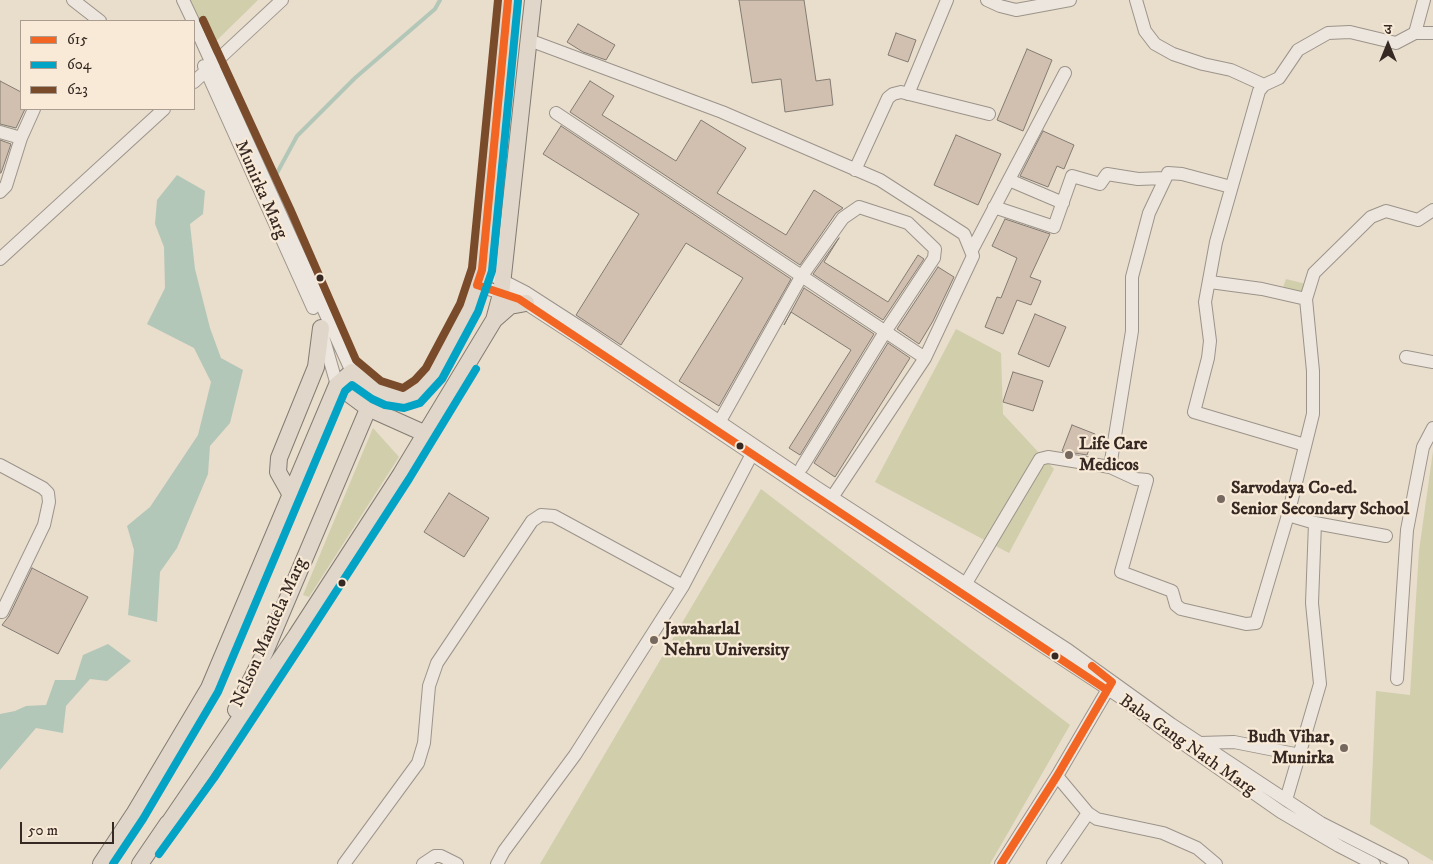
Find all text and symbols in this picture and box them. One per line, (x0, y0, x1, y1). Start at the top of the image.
legend (20, 20, 195, 110)
north arrow (1363, 20, 1413, 70)
text: उ (1384, 21, 1392, 39)
text: 615 (67, 30, 88, 49)
text: 604 (67, 55, 91, 74)
text: 623 (67, 80, 88, 99)
street label: Munirka Marg (229, 137, 291, 243)
unlabelled marker (315, 273, 325, 283)
place label: Life Care Medicos (1079, 434, 1147, 476)
unlabelled marker (735, 441, 745, 451)
marker: Life Care Medicos (1063, 449, 1075, 461)
place label: Sarvodaya Co-ed. Senior Secondary School (1231, 478, 1409, 520)
marker: Sarvodaya Co-ed. Senior Secondary School (1215, 493, 1227, 505)
street label: Nelson Mandela Marg (227, 555, 313, 711)
unlabelled marker (337, 578, 347, 588)
place label: Jawaharlal Nehru University (664, 619, 789, 662)
marker: Jawaharlal Nehru University (648, 634, 660, 646)
unlabelled marker (1050, 651, 1060, 661)
street label: Baba Gang Nath Marg (1115, 691, 1259, 801)
place label: Budh Vihar, Munirka (1247, 727, 1334, 770)
marker: Budh Vihar, Munirka (1338, 742, 1350, 754)
scale bar (22, 812, 116, 844)
text: 50 m (28, 821, 58, 840)

